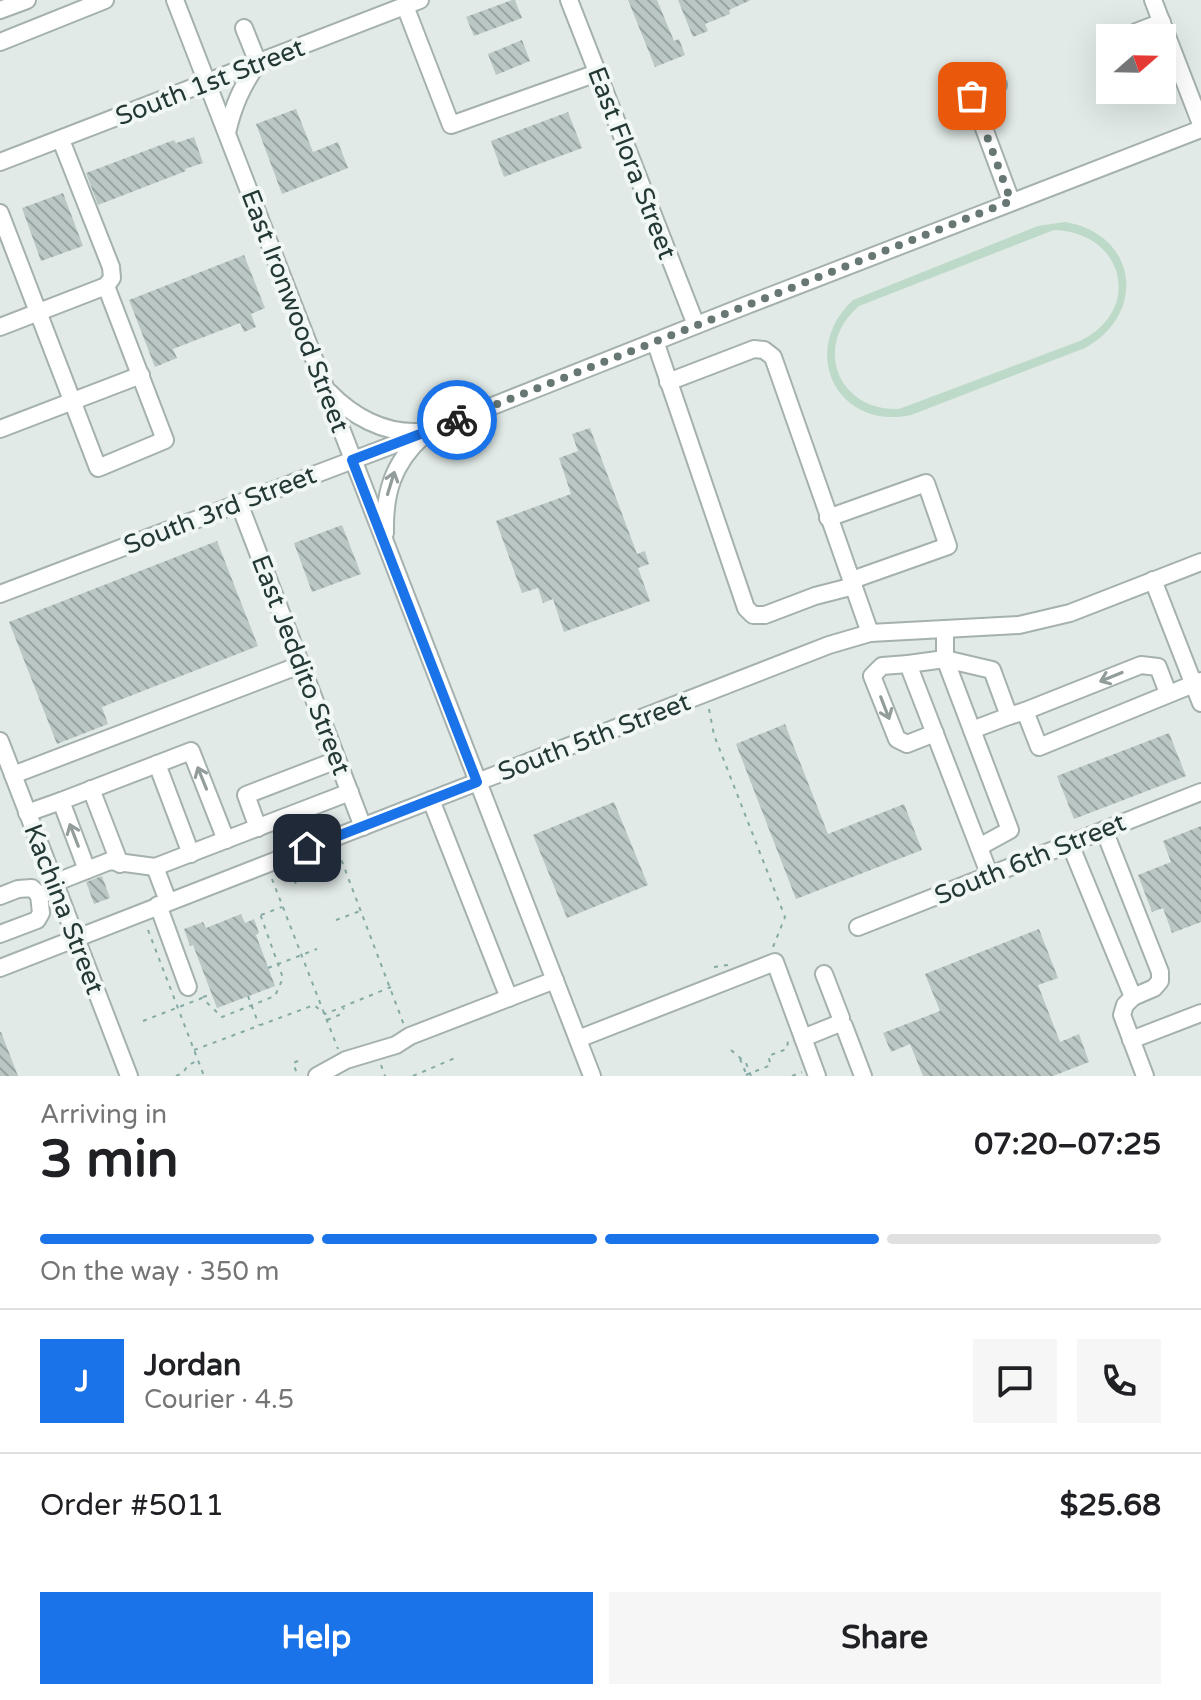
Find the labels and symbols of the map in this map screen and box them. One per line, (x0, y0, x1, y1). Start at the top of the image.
north arrow (1096, 24, 1176, 104)
street label: South 1st Street (111, 32, 309, 132)
street label: East Flora Street (581, 62, 683, 264)
pin (938, 62, 1006, 130)
street label: East Ironwood Street (234, 185, 356, 437)
courier (417, 380, 497, 460)
street label: South 3rd Street (119, 459, 321, 561)
one-way arrow (384, 471, 399, 497)
street label: East Jeddito Street (245, 551, 357, 779)
one-way arrow (1099, 671, 1124, 685)
street label: South 5th Street (494, 686, 695, 788)
one-way arrow (878, 695, 893, 720)
one-way arrow (194, 766, 208, 791)
street label: South 6th Street (930, 807, 1130, 911)
pin (273, 814, 341, 882)
street label: Kachina Street (17, 820, 111, 999)
one-way arrow (66, 823, 80, 848)

